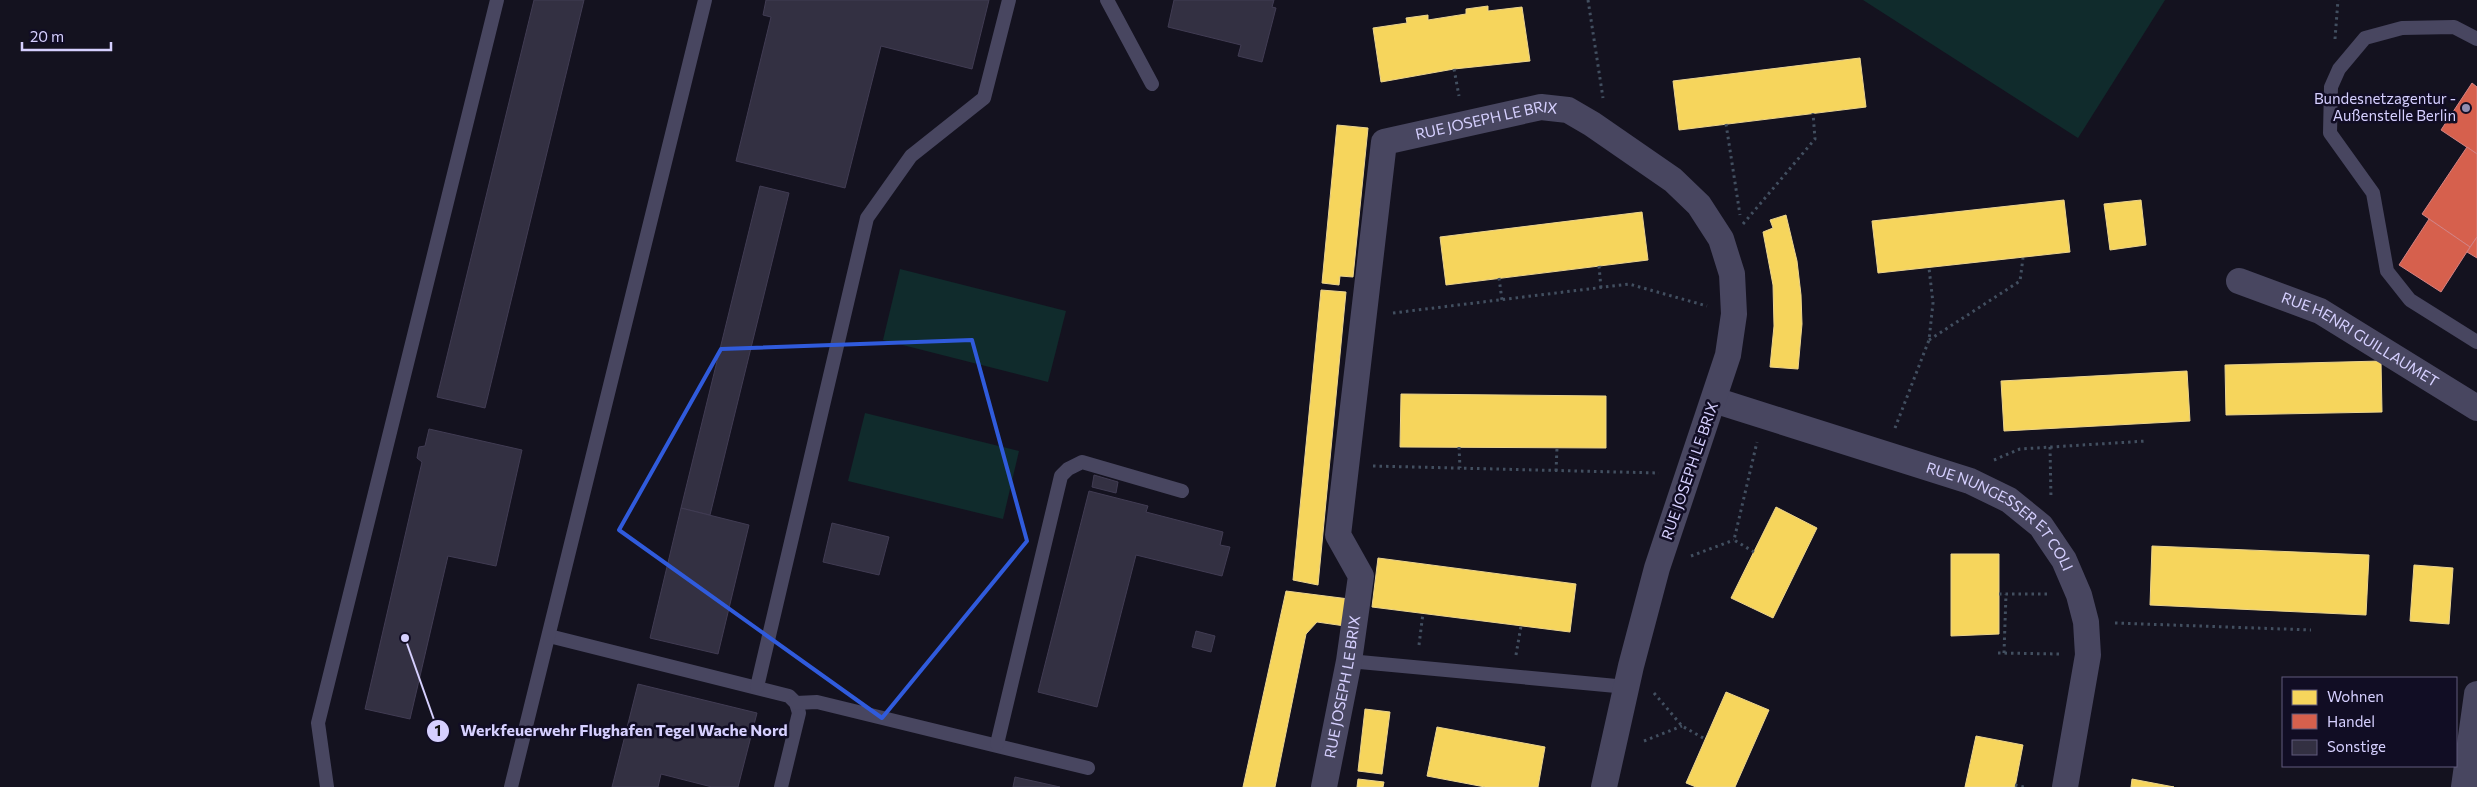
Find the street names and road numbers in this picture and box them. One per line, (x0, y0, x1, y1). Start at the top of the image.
street label: RUE JOSEPH LE BRIX (1414, 97, 1559, 143)
street label: RUE HENRI GUILLAUMET (2279, 288, 2443, 390)
street label: RUE JOSEPH LE BRIX (1657, 399, 1721, 542)
street label: RUE NUNGESSER ET COLI (1924, 458, 2078, 573)
street label: RUE JOSEPH LE BRIX (1320, 614, 1363, 760)

